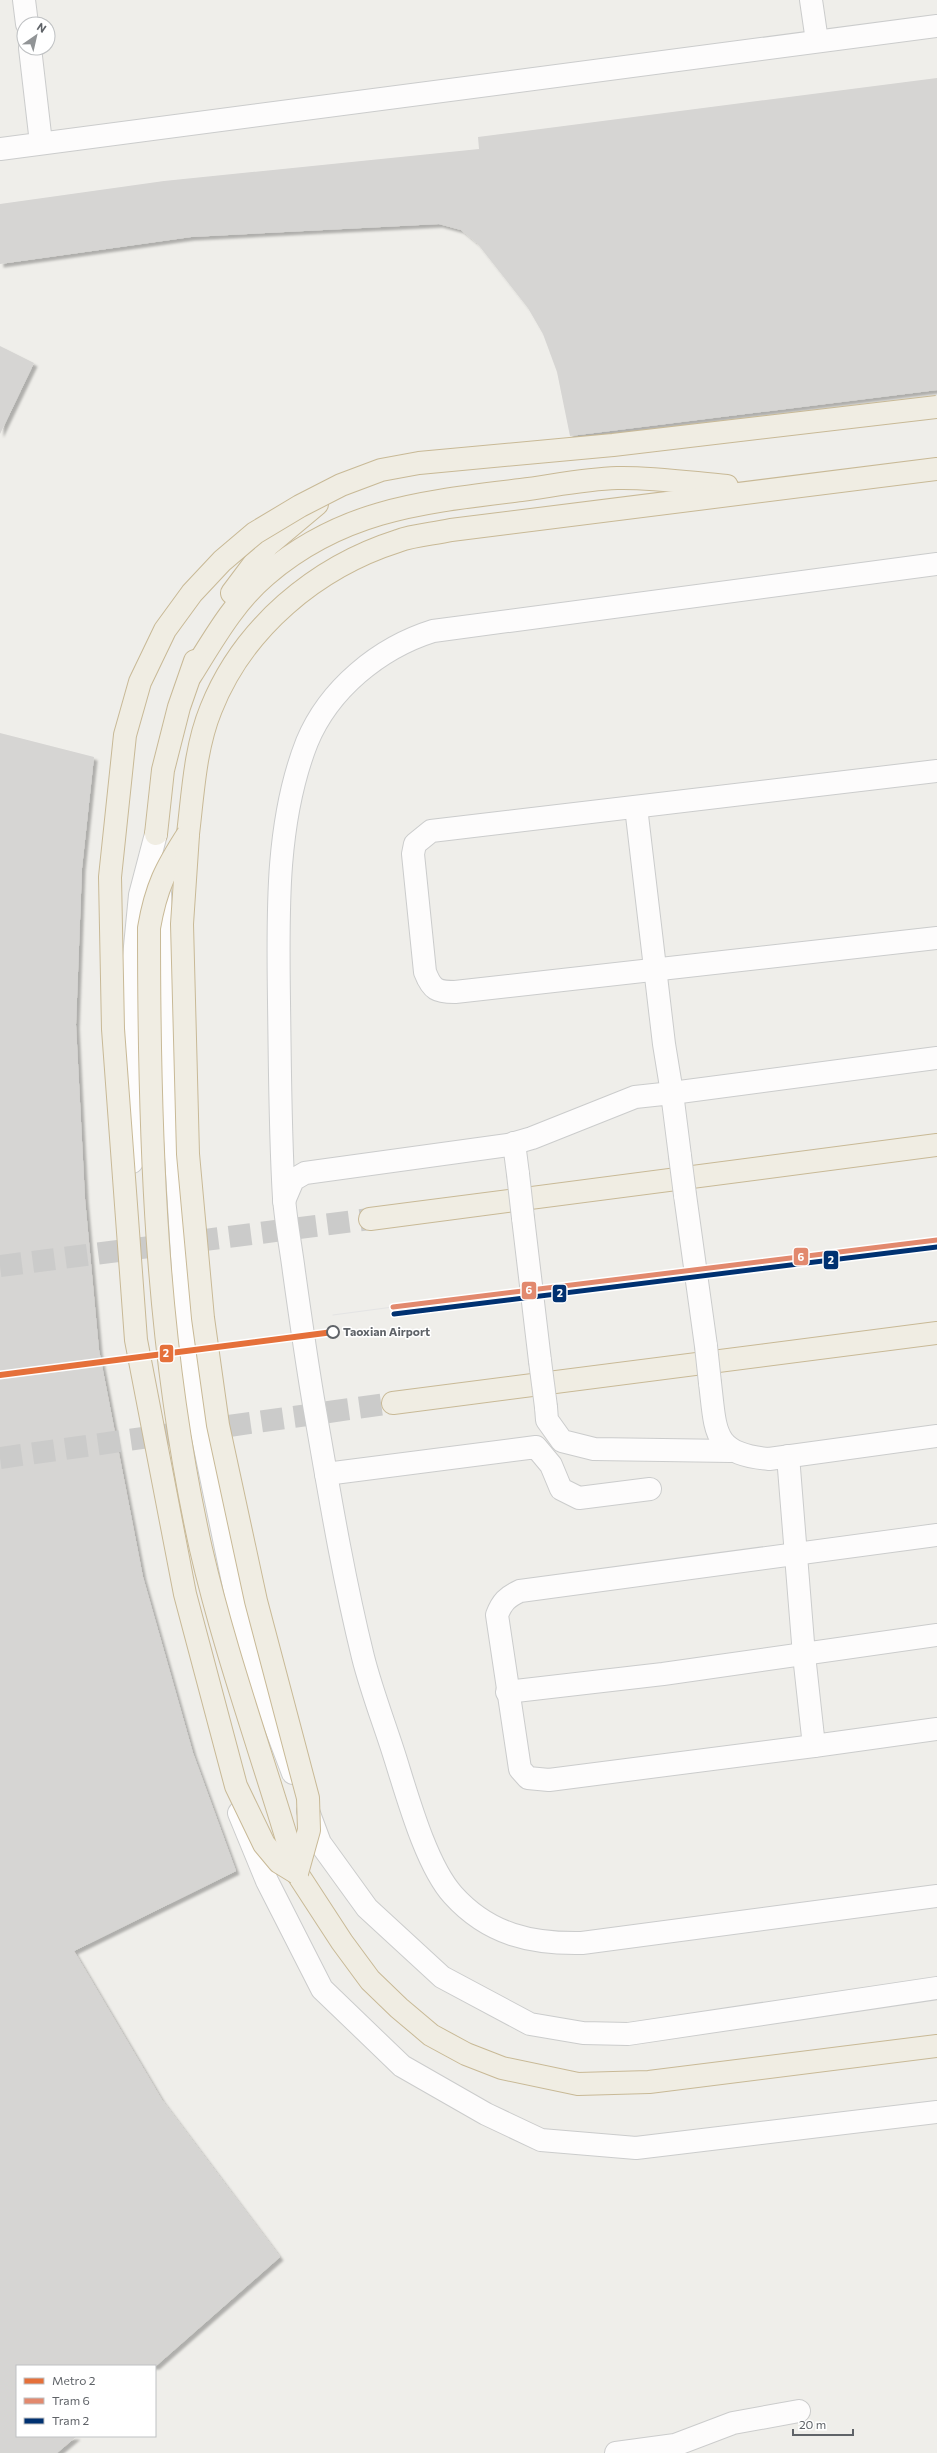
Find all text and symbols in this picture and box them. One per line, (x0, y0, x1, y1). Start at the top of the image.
north arrow (16, 16, 56, 56)
text: N (35, 20, 49, 35)
line badge: 6 (793, 1247, 809, 1266)
text: 6 (798, 1250, 805, 1263)
line badge: 2 (823, 1250, 839, 1270)
text: 2 (828, 1253, 834, 1266)
line badge: 6 (521, 1281, 537, 1300)
text: 6 (526, 1283, 533, 1296)
line badge: 2 (552, 1284, 567, 1303)
text: 2 (557, 1286, 563, 1299)
place label: Taoxian Airport (343, 1324, 430, 1338)
marker: Taoxian Airport (326, 1325, 340, 1339)
line badge: 2 (159, 1344, 174, 1363)
text: 2 (163, 1346, 169, 1359)
legend (16, 2365, 156, 2437)
text: Metro 2 (52, 2373, 96, 2387)
text: Tram 6 (52, 2393, 90, 2407)
scale bar (793, 2411, 853, 2437)
text: Tram 2 (52, 2413, 89, 2427)
text: 20 m (799, 2417, 826, 2431)

